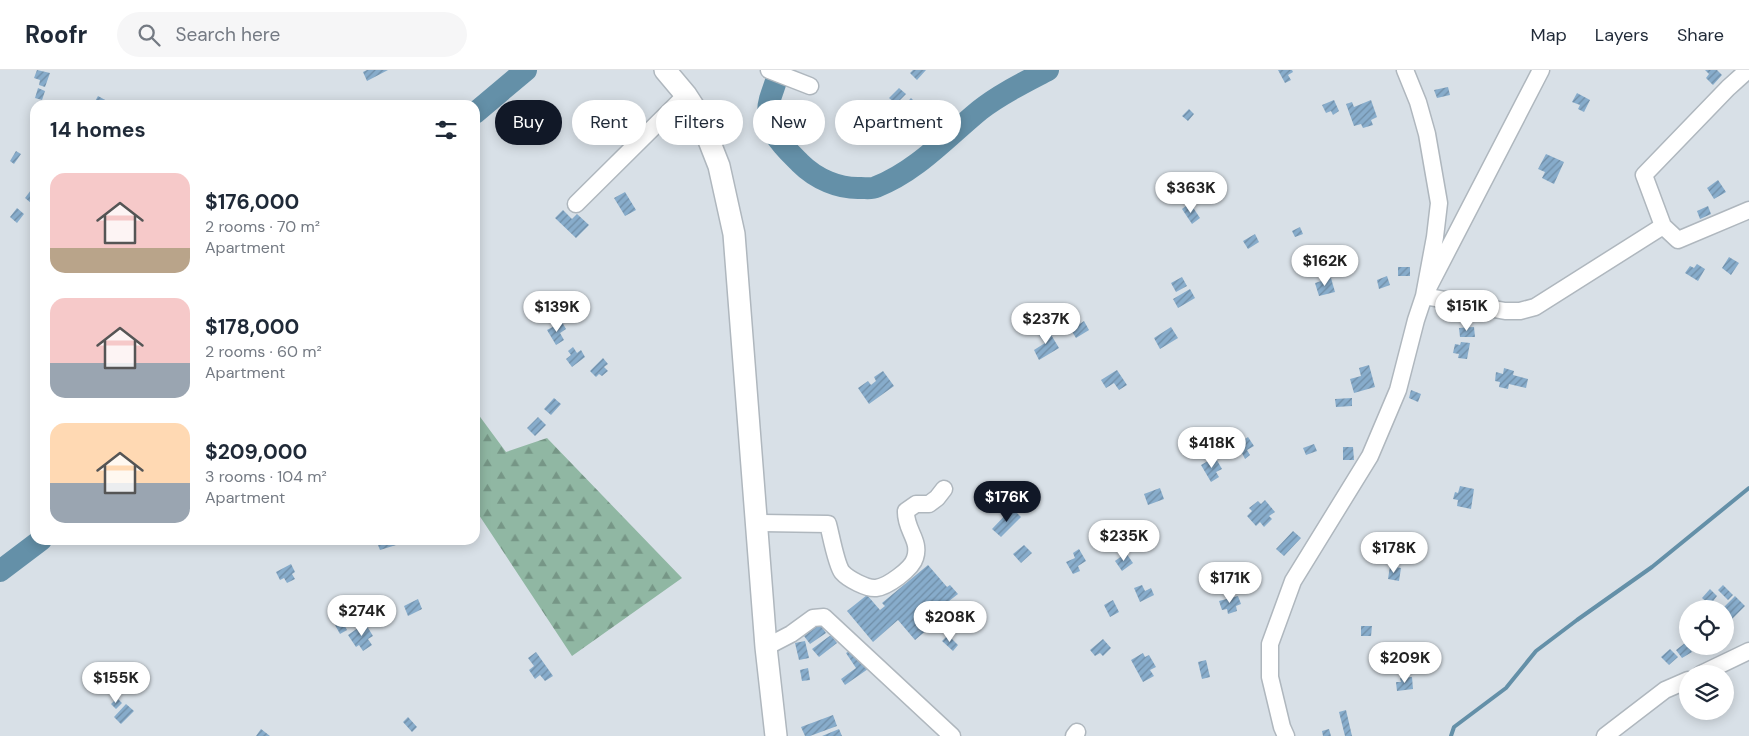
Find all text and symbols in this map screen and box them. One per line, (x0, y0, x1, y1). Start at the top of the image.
search box (117, 12, 467, 57)
text: Roofr (25, 19, 87, 50)
icon: search (135, 21, 163, 49)
text: Search here (175, 22, 280, 47)
text: Map (1531, 23, 1567, 47)
text: Layers (1595, 23, 1649, 47)
text: Share (1677, 23, 1724, 47)
chip: Buy (495, 100, 562, 145)
chip: Rent (572, 100, 646, 145)
chip: Filters (656, 100, 743, 145)
chip: New (753, 100, 825, 145)
chip: Apartment (835, 100, 961, 145)
text: 14 homes (50, 116, 146, 144)
icon: filters (432, 116, 460, 144)
pin: $363K (1156, 172, 1226, 214)
text: $363K (1166, 177, 1216, 198)
text: $176,000 (205, 188, 299, 216)
icon: home (90, 193, 150, 253)
text: 2 rooms · 70 m² (205, 216, 320, 237)
text: Apartment (205, 237, 285, 258)
pin: $162K (1290, 244, 1360, 287)
text: $162K (1302, 250, 1348, 271)
pin: $139K (522, 290, 592, 333)
pin: $151K (1432, 290, 1502, 332)
text: $151K (1446, 295, 1488, 316)
text: $139K (534, 296, 580, 317)
pin: $237K (1011, 302, 1081, 345)
text: $237K (1022, 308, 1070, 329)
text: $178,000 (205, 313, 299, 341)
icon: home (90, 318, 150, 378)
text: 2 rooms · 60 m² (205, 341, 322, 362)
text: Apartment (205, 362, 285, 383)
pin: $418K (1177, 426, 1247, 469)
text: $418K (1189, 432, 1235, 453)
text: $209,000 (205, 438, 307, 466)
icon: home (90, 443, 150, 503)
text: 3 rooms · 104 m² (205, 466, 327, 487)
pin: $176K (972, 480, 1042, 523)
text: $176K (985, 486, 1029, 507)
text: Apartment (205, 487, 285, 508)
pin: $235K (1089, 520, 1159, 562)
text: $235K (1100, 525, 1148, 546)
pin: $178K (1359, 532, 1429, 574)
text: $178K (1372, 537, 1416, 558)
pin: $171K (1195, 562, 1265, 604)
text: $171K (1210, 567, 1250, 588)
pin: $274K (327, 594, 397, 637)
text: $274K (338, 600, 386, 621)
pin: $208K (915, 600, 985, 643)
map controls (1679, 600, 1734, 720)
button: locate (1679, 600, 1734, 655)
text: $208K (925, 606, 975, 627)
pin: $209K (1370, 642, 1440, 684)
text: $209K (1380, 647, 1430, 668)
pin: $155K (81, 662, 151, 704)
button: layers (1679, 665, 1734, 720)
text: $155K (93, 667, 139, 688)

